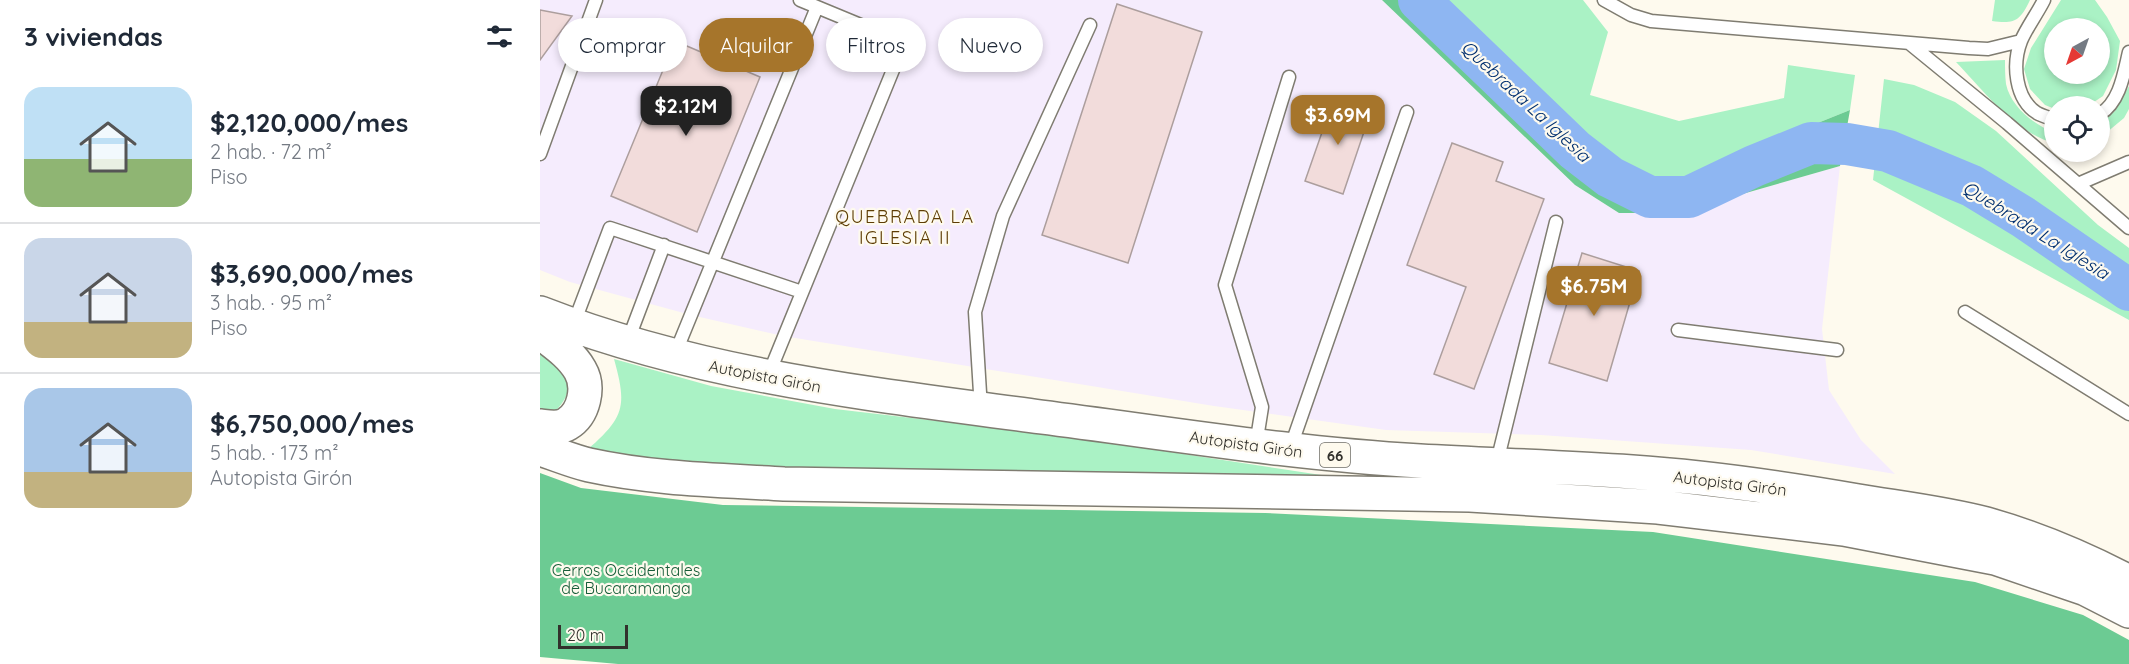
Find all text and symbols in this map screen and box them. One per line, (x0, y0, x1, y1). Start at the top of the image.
chip: Comprar (558, 18, 687, 72)
chip: Alquilar (699, 18, 814, 72)
chip: Filtros (826, 18, 926, 72)
chip: Nuevo (938, 18, 1043, 72)
north arrow (2044, 18, 2110, 84)
map controls (2044, 18, 2110, 162)
text: 3 viviendas (24, 20, 163, 53)
icon: filters (483, 20, 516, 53)
water label: Quebrada La Iglesia (1457, 35, 1596, 167)
pin: $2.12M (637, 86, 735, 137)
text: $2.12M (655, 93, 717, 118)
pin: $3.69M (1289, 95, 1387, 146)
button: locate (2044, 96, 2110, 162)
text: $3.69M (1305, 102, 1371, 127)
text: $2,120,000/mes (210, 106, 408, 139)
icon: home (72, 111, 144, 183)
text: 2 hab. · 72 m² (210, 139, 332, 164)
text: Piso (210, 164, 248, 189)
water label: Quebrada La Iglesia (1959, 176, 2114, 285)
district label: QUEBRADA LA IGLESIA II (835, 205, 975, 249)
text: $3,690,000/mes (210, 257, 413, 290)
icon: home (72, 262, 144, 334)
pin: $6.75M (1545, 266, 1643, 317)
text: $6.75M (1561, 273, 1627, 298)
text: 3 hab. · 95 m² (210, 290, 332, 315)
text: Piso (210, 315, 248, 340)
street label: Autopista Girón (707, 355, 823, 397)
text: $6,750,000/mes (210, 407, 414, 440)
icon: home (72, 412, 144, 484)
street label: Autopista Girón (1188, 426, 1304, 462)
text: 5 hab. · 173 m² (210, 440, 339, 465)
road number: 66 (1320, 443, 1350, 467)
text: Autopista Girón (210, 465, 353, 490)
street label: Autopista Girón (1672, 466, 1788, 500)
park label: Cerros Occidentales de Bucaramanga (552, 560, 700, 598)
scale bar (558, 622, 628, 650)
text: 20 m (567, 625, 604, 645)

